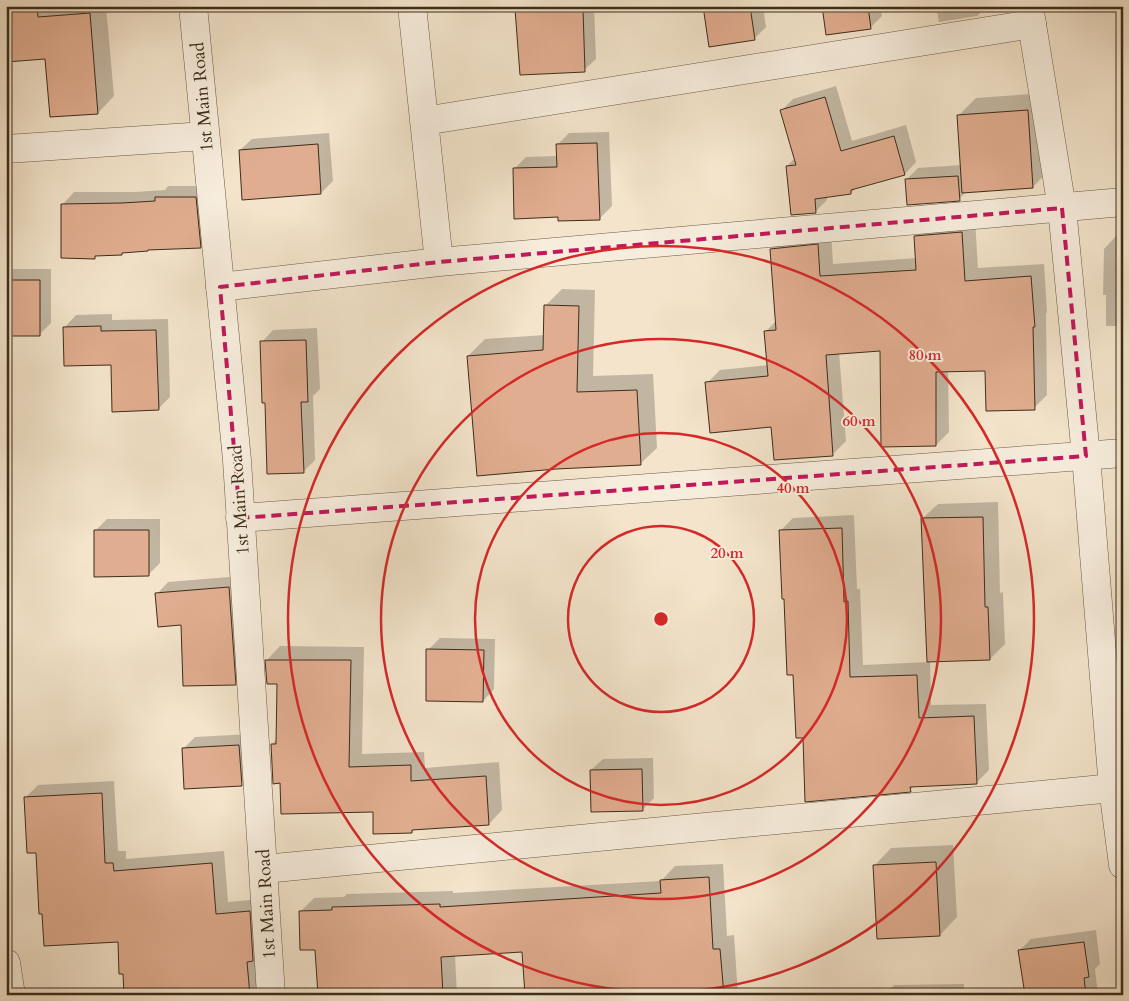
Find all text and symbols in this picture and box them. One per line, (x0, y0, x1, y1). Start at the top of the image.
street label: 1st Main Road (185, 41, 220, 153)
text: 80 m (908, 345, 942, 365)
text: 60 m (842, 411, 876, 431)
street label: 1st Main Road (223, 444, 256, 556)
text: 40 m (776, 478, 810, 498)
text: 20 m (710, 543, 744, 563)
centre of rings (652, 610, 670, 628)
street label: 1st Main Road (251, 848, 282, 960)

